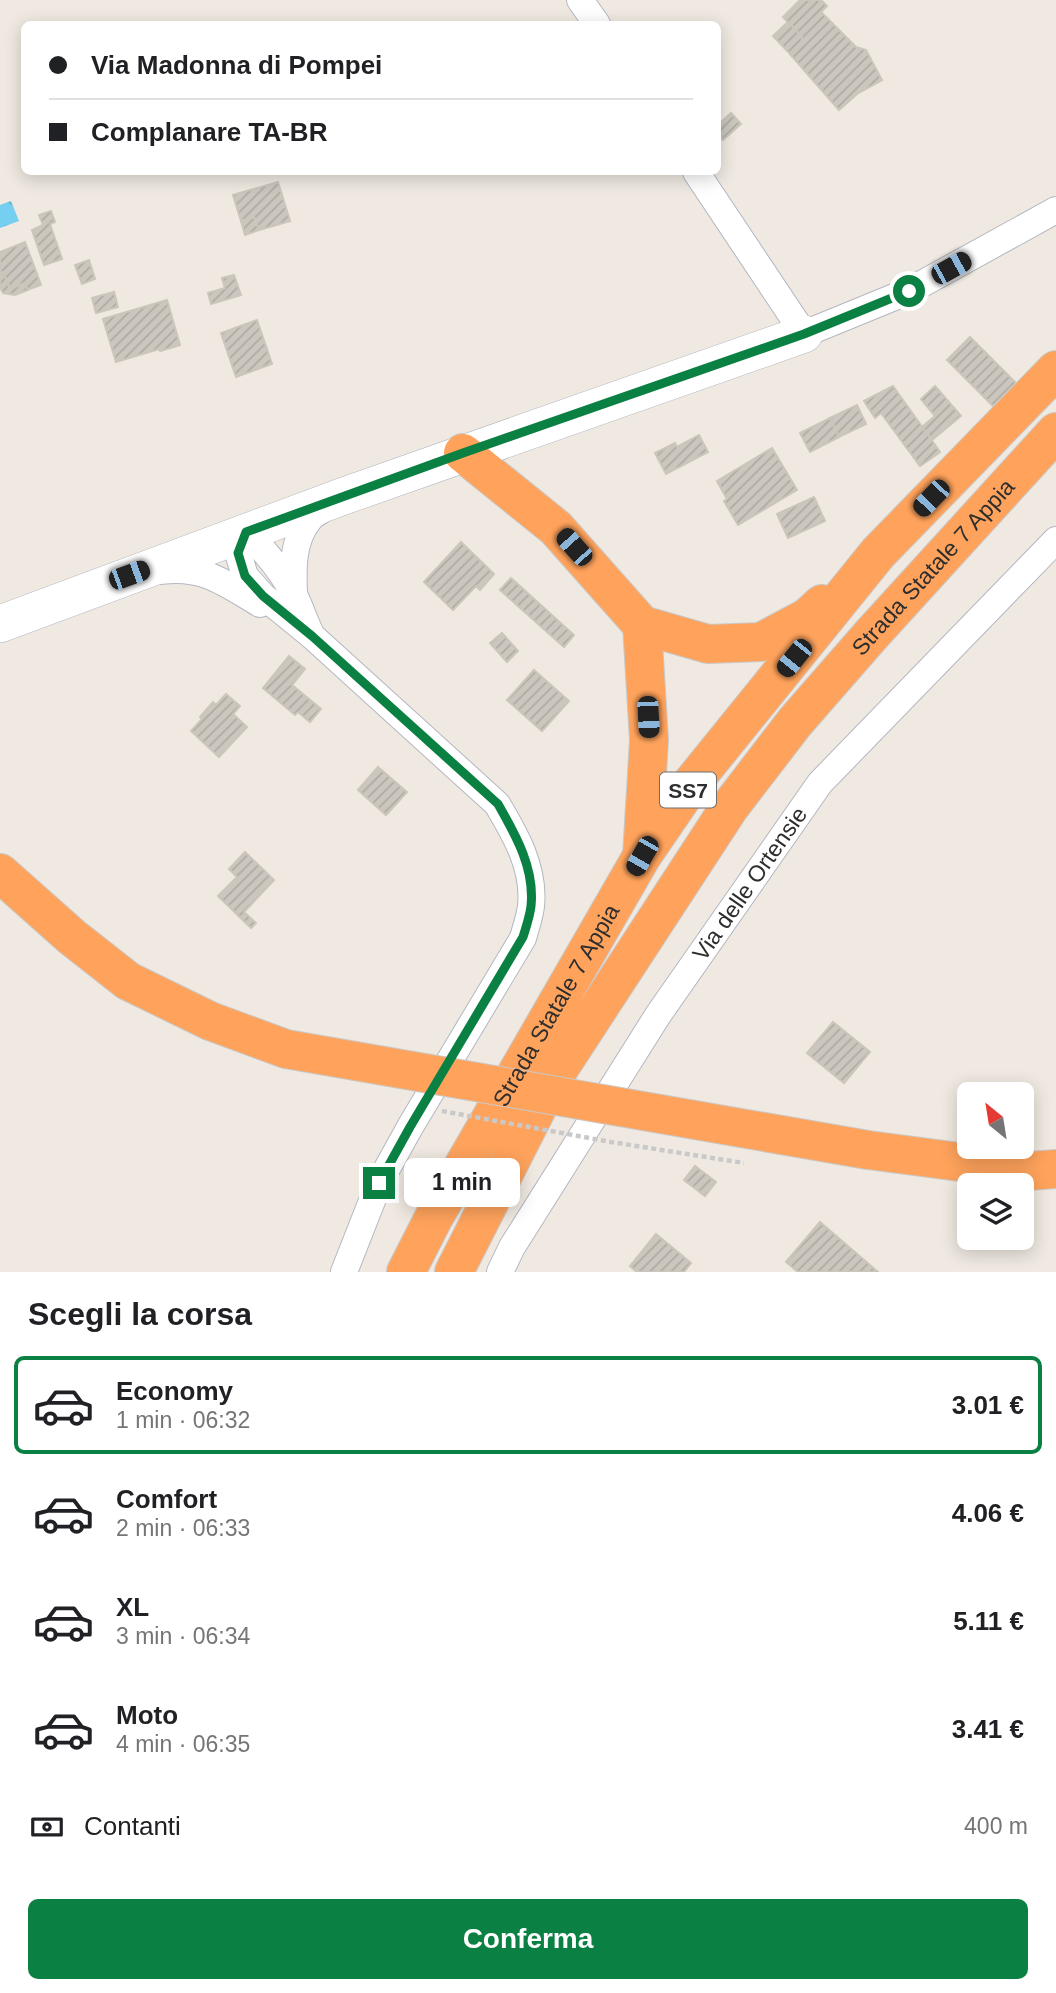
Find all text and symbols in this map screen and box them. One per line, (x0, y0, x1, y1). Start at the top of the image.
text: Via Madonna di Pompei (91, 50, 382, 80)
text: Complanare TA-BR (91, 117, 327, 147)
car (928, 249, 975, 287)
route start (893, 275, 925, 307)
street label: Strada Statale 7 Appia (846, 474, 1020, 661)
car (909, 476, 954, 520)
car (553, 524, 596, 570)
car (106, 558, 153, 592)
car (773, 635, 816, 681)
car (637, 695, 660, 739)
road number: SS7 (660, 772, 716, 808)
street label: Via delle Ortensie (687, 802, 812, 965)
car (623, 833, 662, 879)
street label: Strada Statale 7 Appia (488, 899, 624, 1111)
north arrow (957, 1082, 1034, 1158)
map controls (957, 1082, 1034, 1250)
callout: 1 min (404, 1158, 519, 1208)
route end (363, 1167, 395, 1199)
text: 1 min (432, 1169, 492, 1195)
button: layers (957, 1173, 1034, 1250)
text: Scegli la corsa (28, 1296, 252, 1332)
icon: car (32, 1374, 95, 1437)
text: Economy (116, 1376, 233, 1406)
text: 3.01 € (952, 1390, 1024, 1420)
text: 1 min · 06:32 (116, 1407, 250, 1433)
icon: car (32, 1482, 95, 1545)
text: Comfort (116, 1484, 217, 1514)
text: 4.06 € (952, 1498, 1024, 1528)
text: 2 min · 06:33 (116, 1515, 250, 1541)
icon: car (32, 1590, 95, 1653)
text: XL (116, 1592, 149, 1622)
text: 5.11 € (953, 1606, 1024, 1636)
text: 3 min · 06:34 (116, 1623, 250, 1649)
icon: car (32, 1698, 95, 1761)
text: Moto (116, 1700, 178, 1730)
text: 3.41 € (952, 1714, 1024, 1744)
text: 4 min · 06:35 (116, 1731, 250, 1757)
icon: cash (28, 1808, 66, 1846)
text: Contanti (84, 1811, 181, 1841)
text: 400 m (964, 1813, 1028, 1839)
button: Conferma (28, 1899, 1028, 1979)

